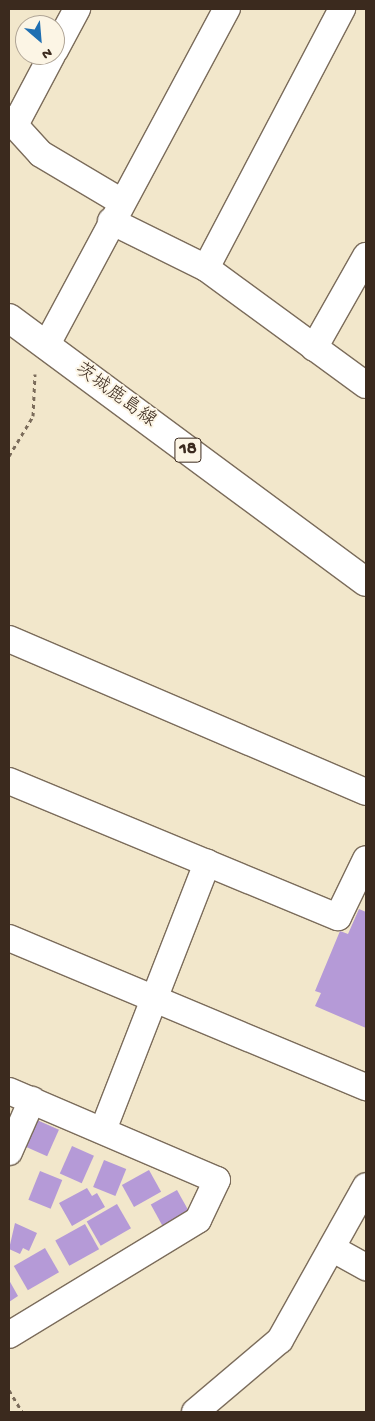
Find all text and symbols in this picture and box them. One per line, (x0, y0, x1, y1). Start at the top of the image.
north arrow (15, 15, 65, 65)
text: N (39, 43, 55, 63)
street label: 茨城鹿島線 (70, 359, 160, 433)
road number: 18 (174, 434, 202, 466)

